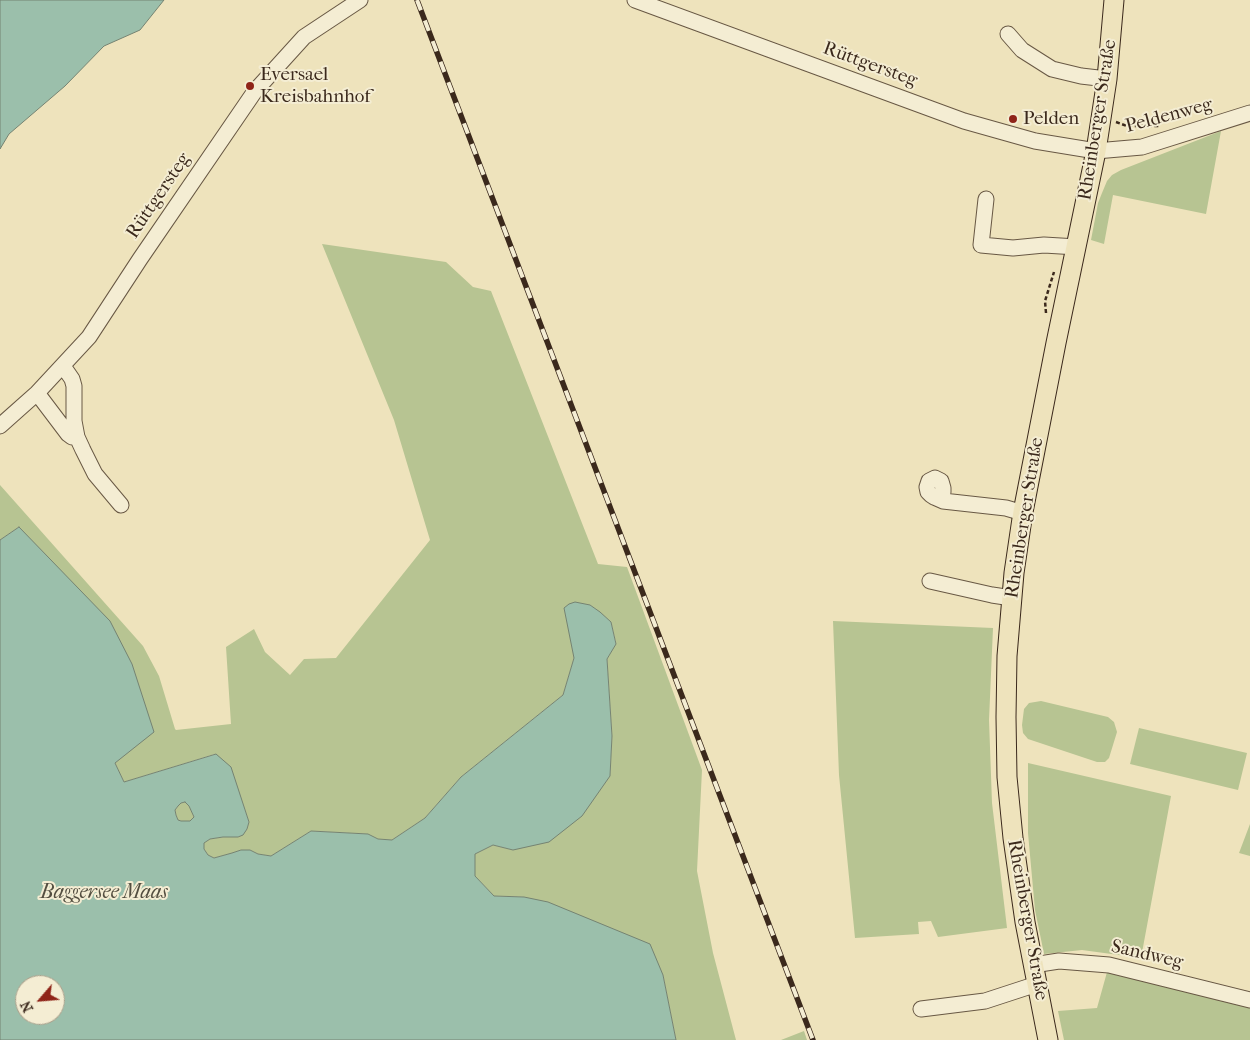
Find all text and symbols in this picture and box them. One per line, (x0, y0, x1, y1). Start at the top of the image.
street label: Rüttgersteg (820, 37, 920, 93)
street label: Rheinberger Straße (1074, 38, 1122, 202)
place label: Eversael Kreisbahnhof (260, 64, 371, 108)
marker: Eversael Kreisbahnhof (244, 80, 256, 92)
street label: Peldenweg (1123, 93, 1215, 139)
place label: Pelden (1023, 108, 1079, 130)
marker: Pelden (1007, 113, 1019, 125)
street label: Rüttgersteg (122, 149, 196, 243)
street label: Rheinberger Straße (1001, 436, 1049, 600)
street label: Rheinberger Straße (1002, 838, 1052, 1002)
water label: Baggersee Maas (40, 881, 168, 905)
street label: Sandweg (1109, 936, 1185, 974)
north arrow (15, 975, 65, 1025)
text: N (17, 998, 37, 1015)

